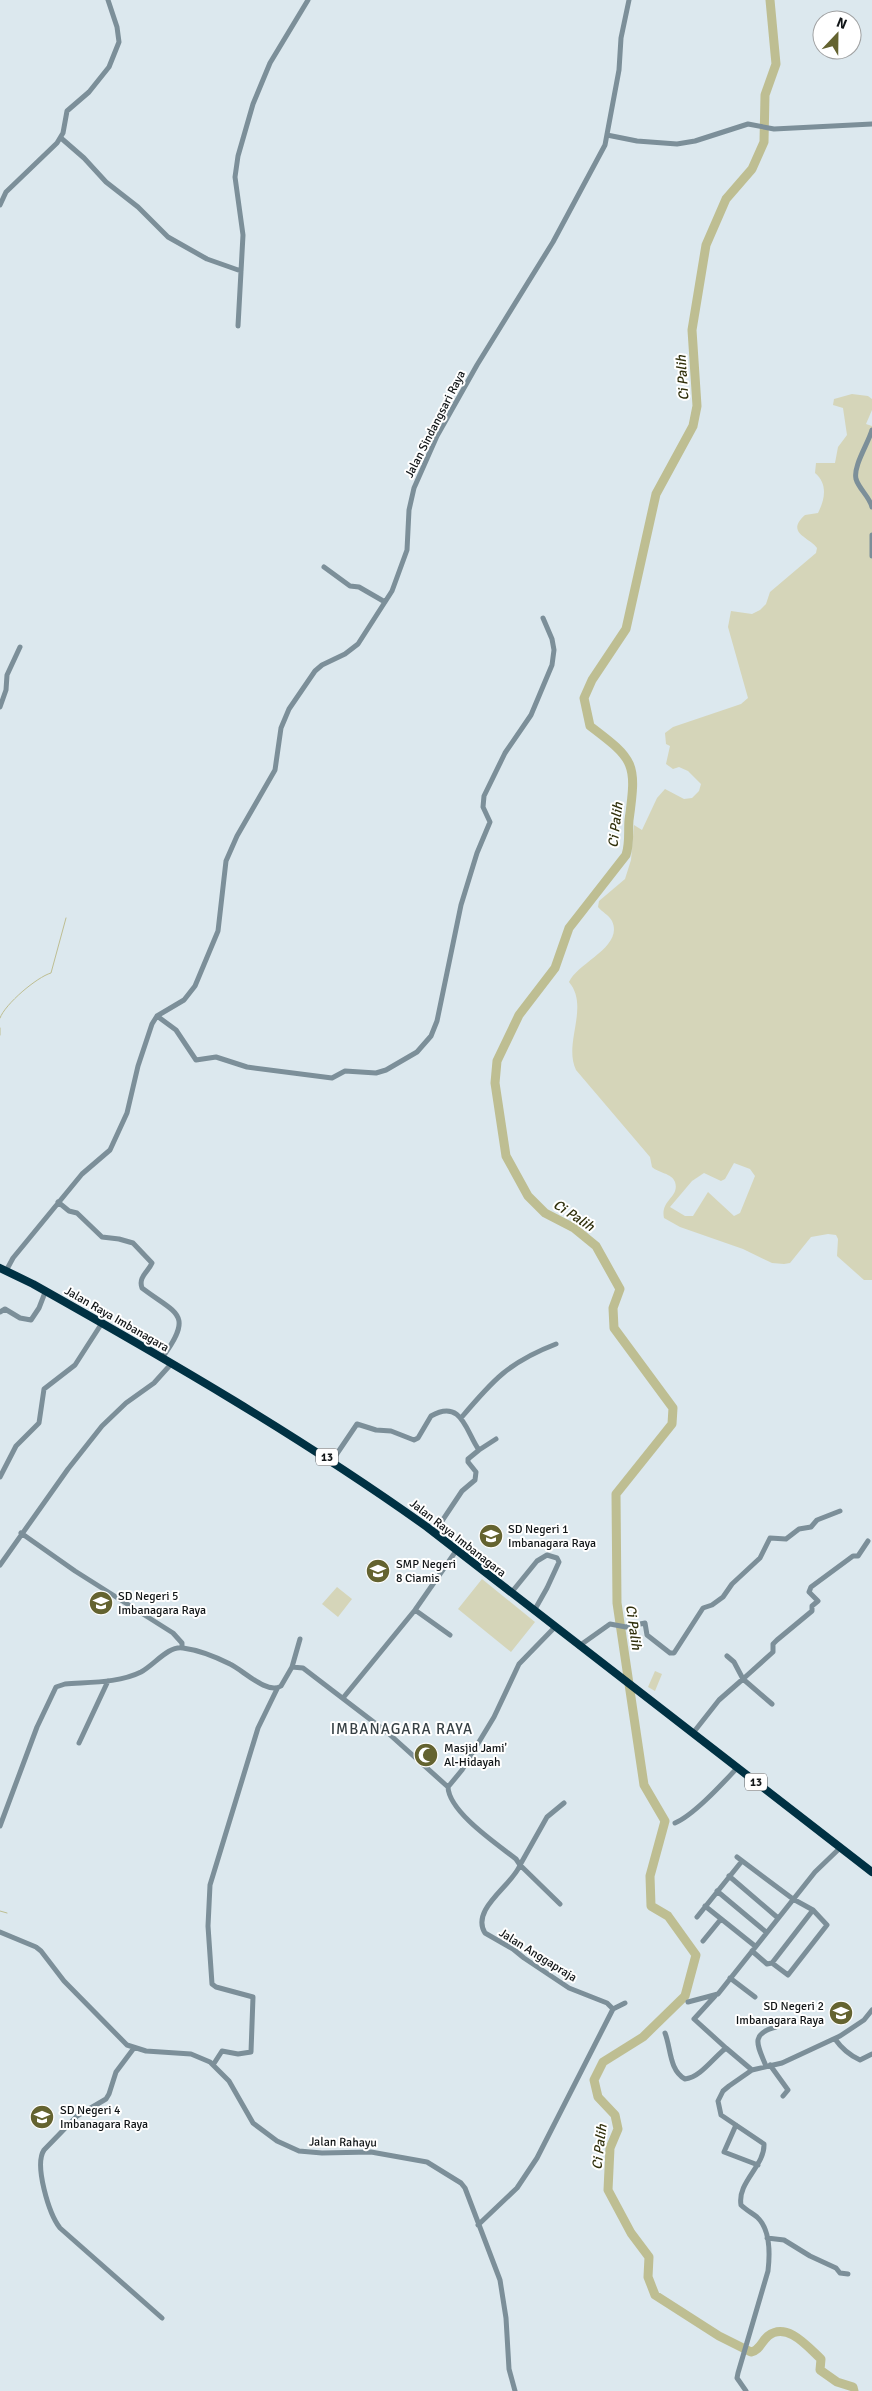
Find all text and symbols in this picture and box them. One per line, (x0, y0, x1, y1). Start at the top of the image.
north arrow (812, 10, 862, 60)
text: N (834, 14, 849, 33)
water label: Ci Palih (672, 354, 693, 401)
street label: Jalan Sindangsari Raya (402, 368, 469, 480)
water label: Ci Palih (604, 801, 627, 849)
water label: Ci Palih (550, 1196, 598, 1235)
street label: Jalan Raya Imbanagara (62, 1283, 172, 1355)
road number: 13 (316, 1448, 338, 1465)
street label: Jalan Raya Imbanagara (407, 1496, 509, 1581)
place label: SD Negeri 1 Imbanagara Raya (508, 1522, 596, 1551)
school or university icon: SD Negeri 1 Imbanagara Raya (478, 1523, 504, 1549)
place label: SMP Negeri 8 Ciamis (396, 1557, 456, 1586)
school or university icon: SMP Negeri 8 Ciamis (365, 1558, 391, 1584)
place label: SD Negeri 5 Imbanagara Raya (118, 1589, 206, 1618)
school or university icon: SD Negeri 5 Imbanagara Raya (88, 1590, 114, 1616)
water label: Ci Palih (622, 1603, 645, 1651)
district label: IMBANAGARA RAYA (331, 1720, 473, 1738)
place label: Masjid Jami' Al-Hidayah (444, 1741, 507, 1770)
mosque icon: Masjid Jami' Al-Hidayah (413, 1742, 439, 1768)
road number: 13 (745, 1774, 767, 1790)
street label: Jalan Anggapraja (496, 1926, 579, 1985)
place label: SD Negeri 2 Imbanagara Raya (736, 1999, 824, 2028)
school or university icon: SD Negeri 2 Imbanagara Raya (828, 2000, 854, 2026)
place label: SD Negeri 4 Imbanagara Raya (60, 2103, 148, 2132)
school or university icon: SD Negeri 4 Imbanagara Raya (29, 2104, 55, 2130)
water label: Ci Palih (588, 2123, 611, 2171)
street label: Jalan Rahayu (309, 2134, 377, 2151)

